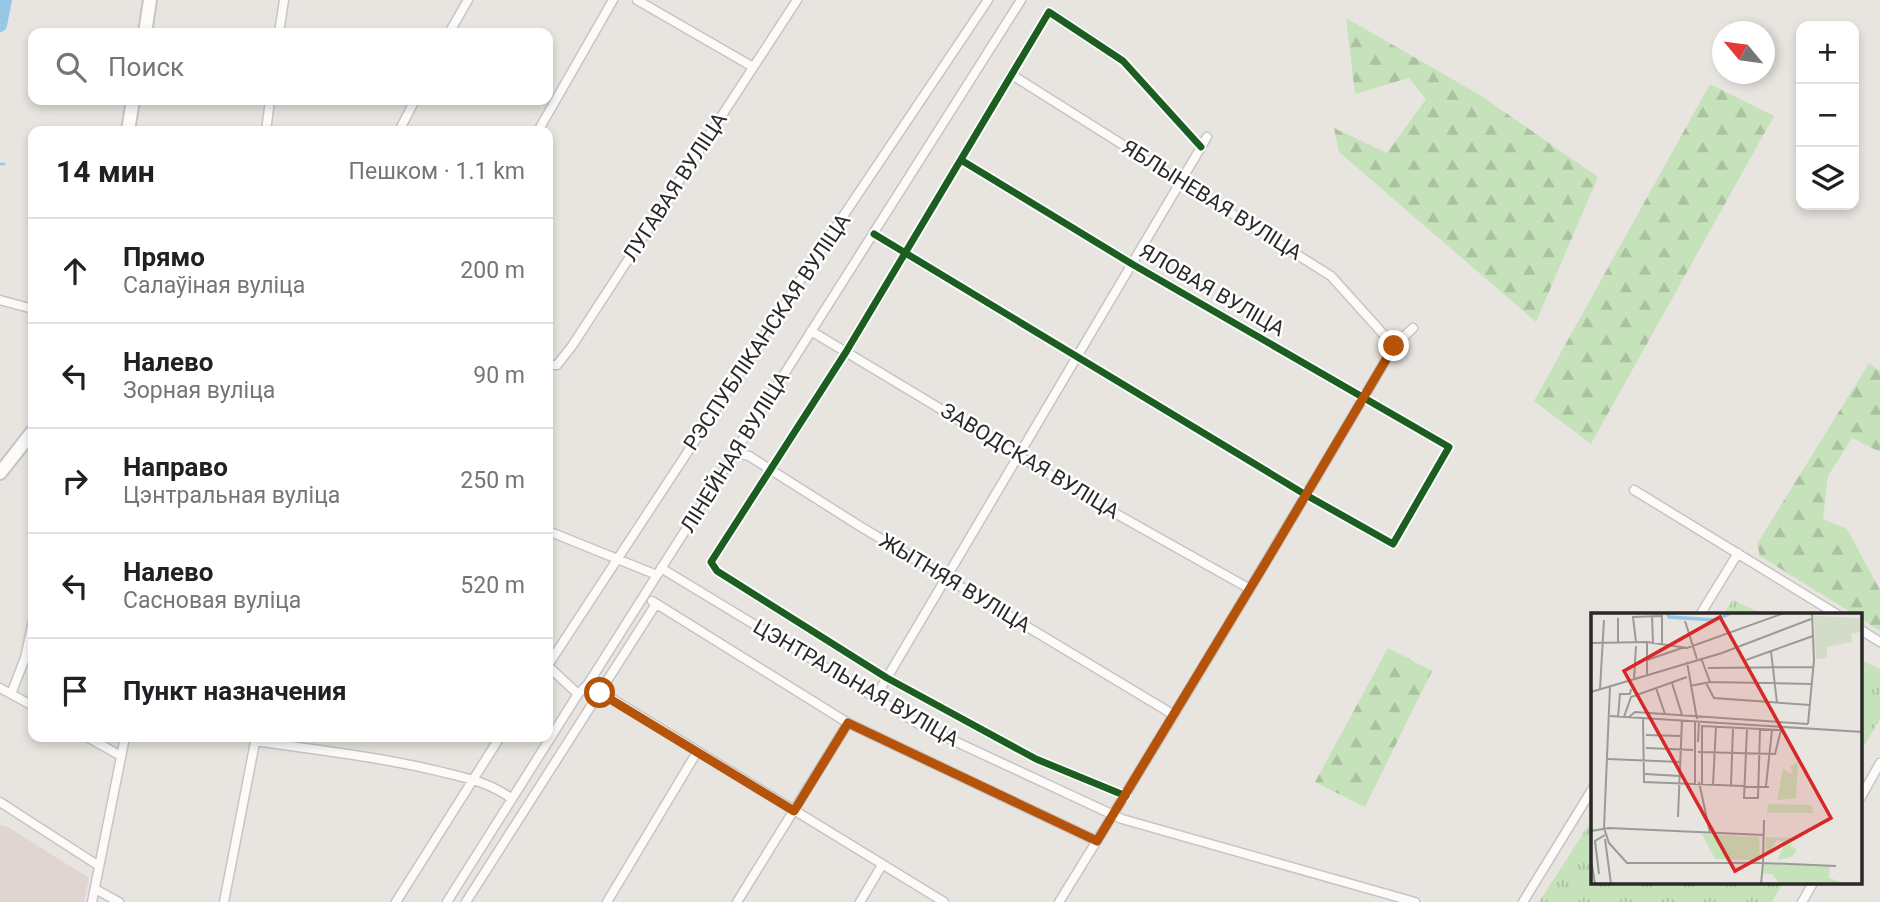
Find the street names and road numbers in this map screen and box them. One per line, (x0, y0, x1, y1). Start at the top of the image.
street label: ЛУГАВАЯ ВУЛІЦА (618, 108, 732, 266)
street label: ЯБЛЫНЕВАЯ ВУЛІЦА (1118, 135, 1307, 265)
street label: РЭСПУБЛІКАНСКАЯ ВУЛІЦА (679, 209, 855, 455)
street label: ЯЛОВАЯ ВУЛІЦА (1135, 239, 1289, 341)
street label: ЛІНЕЙНАЯ ВУЛІЦА (676, 367, 794, 537)
street label: ЗАВОДСКАЯ ВУЛІЦА (936, 398, 1124, 524)
street label: ЖЫТНЯЯ ВУЛІЦА (875, 528, 1035, 638)
street label: ЦЭНТРАЛЬНАЯ ВУЛІЦА (749, 614, 963, 752)

